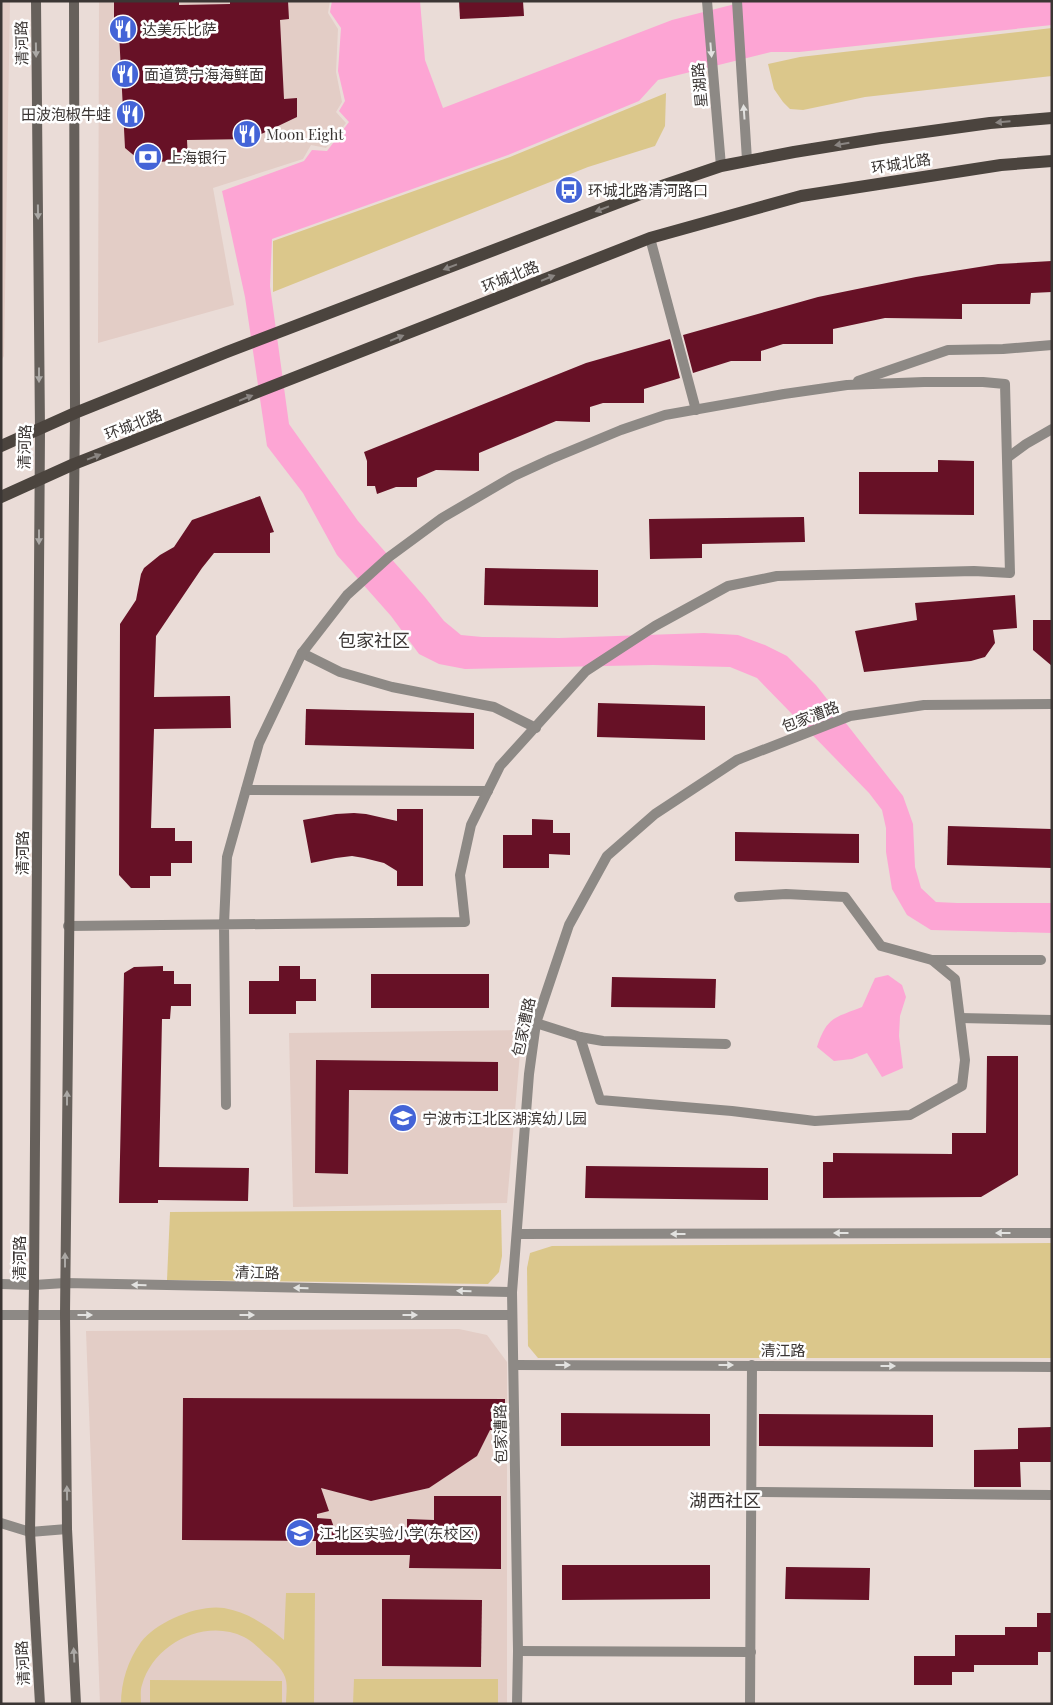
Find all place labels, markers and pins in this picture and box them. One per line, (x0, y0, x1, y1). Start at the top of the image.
restaurant icon: 达美乐比萨 (108, 14, 138, 44)
place label: 达美乐比萨 (142, 19, 217, 39)
restaurant icon: 面道赞宁海海鲜面 (110, 59, 140, 89)
place label: 面道赞宁海海鲜面 (144, 64, 264, 84)
restaurant icon: 田波泡椒牛蛙 (115, 99, 145, 129)
place label: 田波泡椒牛蛙 (21, 104, 111, 124)
restaurant icon: Moon Eight (232, 119, 262, 149)
place label: Moon Eight (266, 124, 344, 144)
bank icon: 上海银行 (133, 142, 163, 172)
place label: 上海银行 (167, 147, 227, 167)
bus stop icon: 环城北路清河路口 (554, 175, 584, 205)
place label: 环城北路清河路口 (588, 180, 708, 200)
school or university icon: 宁波市江北区湖滨幼儿园 (388, 1103, 418, 1133)
place label: 宁波市江北区湖滨幼儿园 (422, 1108, 587, 1128)
school or university icon: 江北区实验小学(东校区) (285, 1518, 315, 1548)
place label: 江北区实验小学(东校区) (319, 1523, 478, 1543)

